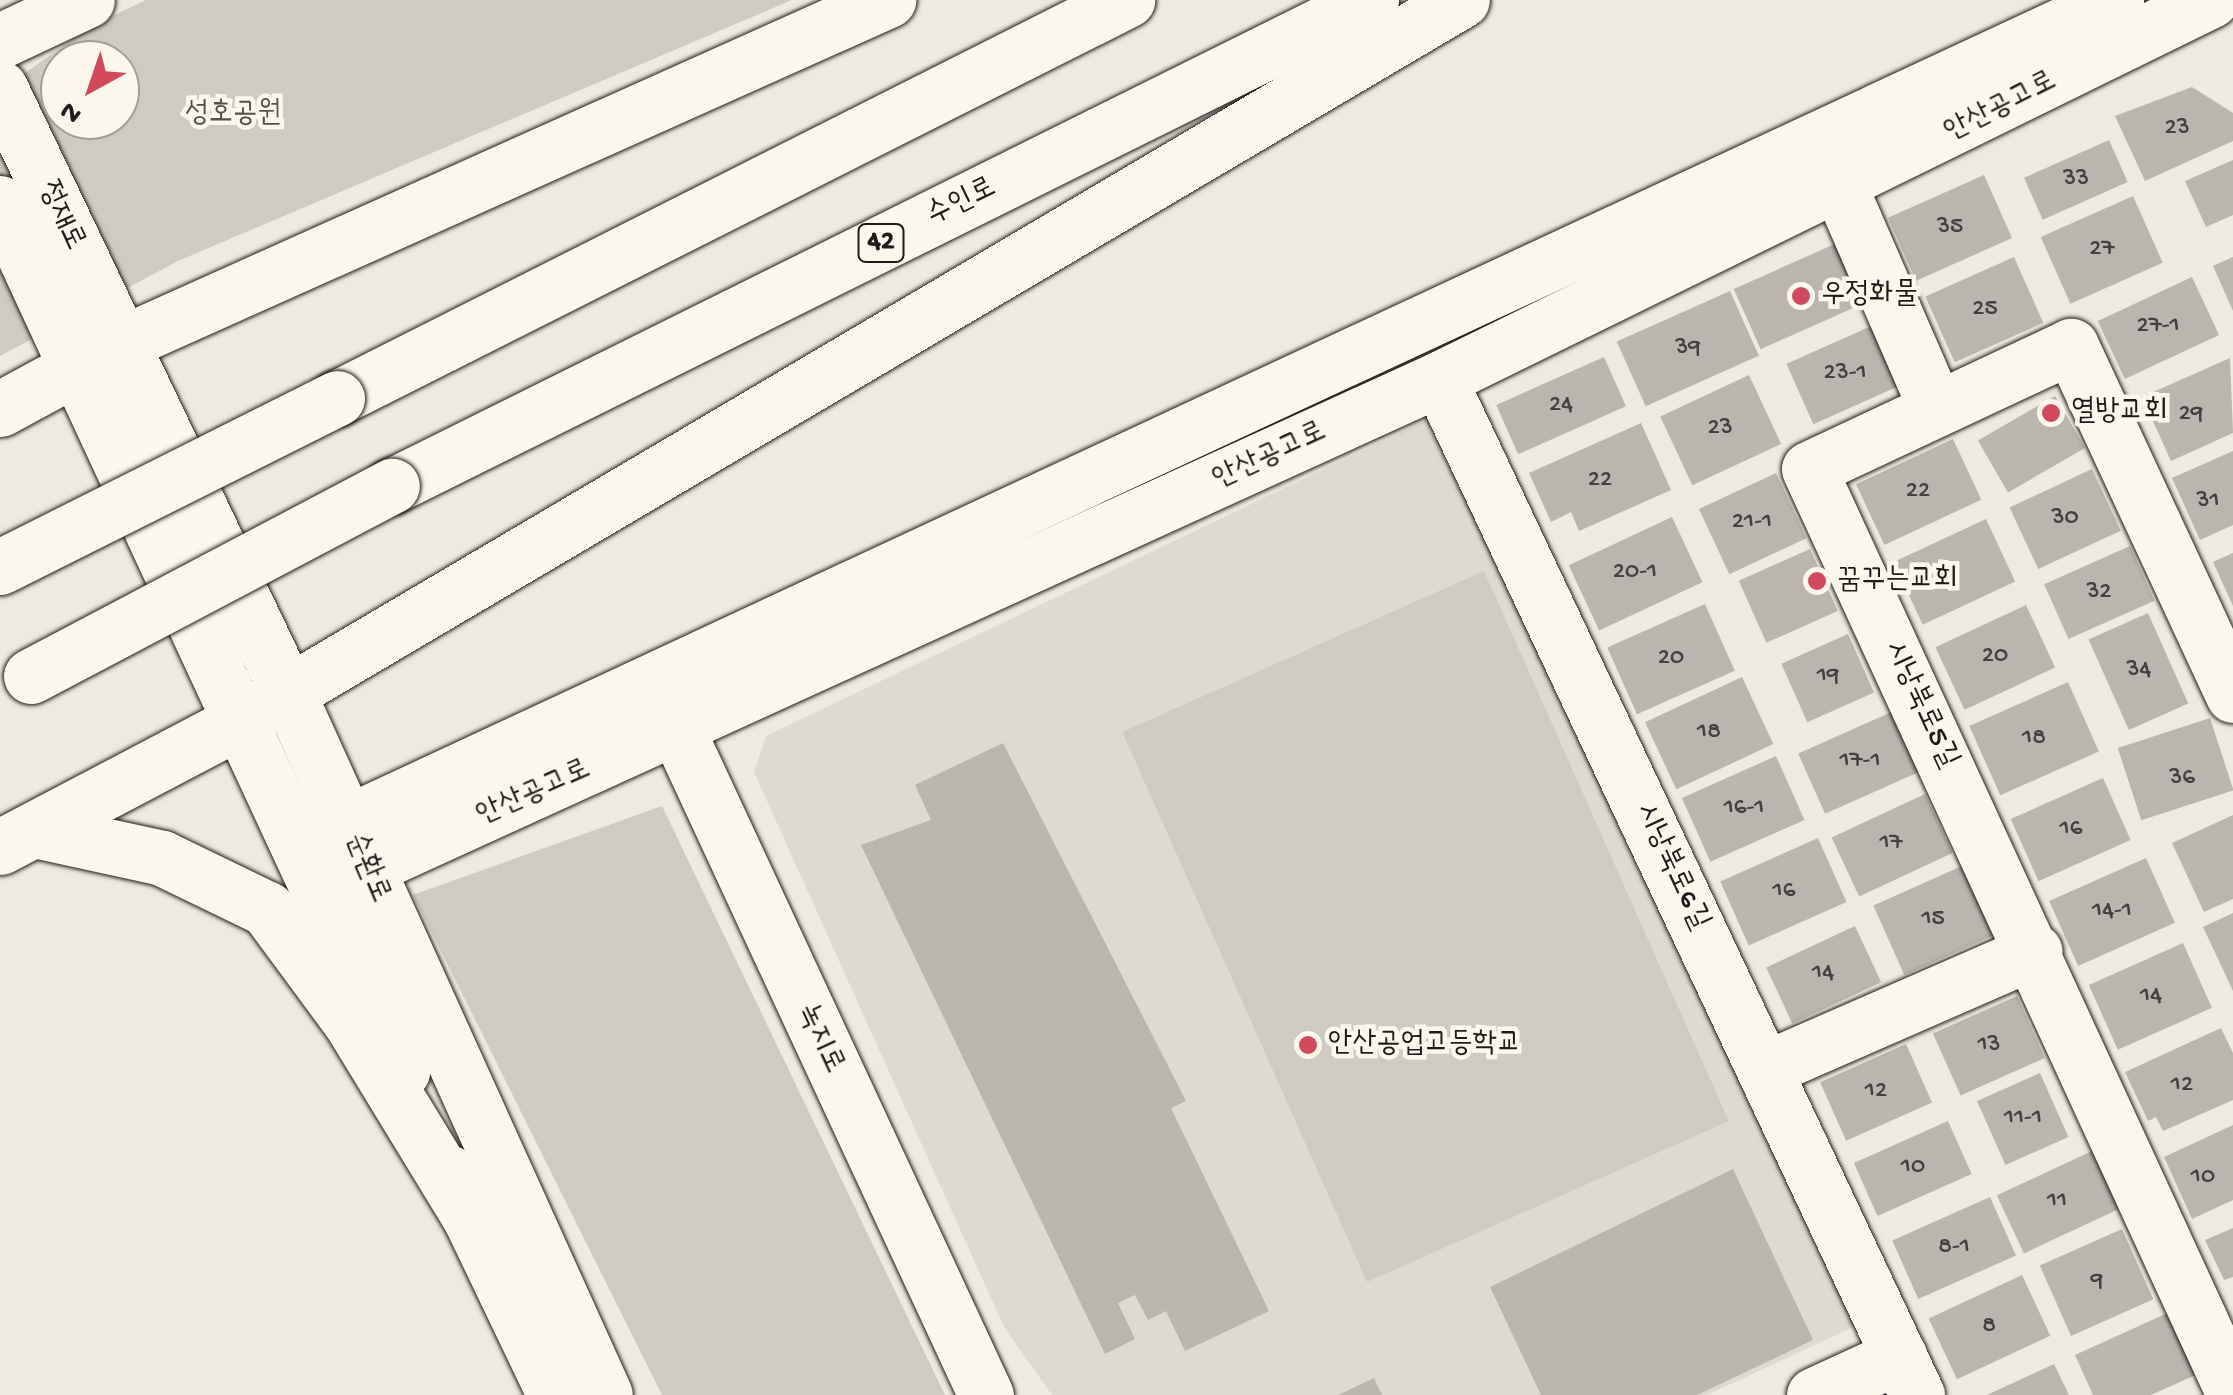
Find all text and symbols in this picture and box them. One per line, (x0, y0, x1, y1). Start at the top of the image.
north arrow (40, 40, 140, 140)
street label: 안산공고로 (1939, 65, 2063, 151)
text: N (54, 93, 89, 130)
park label: 성호공원 (185, 97, 281, 133)
house number: 23 (2164, 114, 2190, 144)
house number: 33 (2063, 165, 2089, 195)
street label: 수인로 (922, 171, 1002, 235)
street label: 정재로 (28, 176, 92, 256)
house number: 35 (1937, 213, 1963, 243)
road number: 42 (856, 220, 906, 266)
house number: 27 (2089, 235, 2115, 265)
place label: 우정화물 (1821, 278, 1918, 314)
marker: 우정화물 (1790, 285, 1812, 307)
house number: 25 (1972, 295, 1998, 325)
house number: 27-1 (2136, 312, 2180, 342)
house number: 39 (1675, 334, 1701, 364)
house number: 23-1 (1823, 359, 1867, 389)
house number: 24 (1549, 391, 1573, 421)
place label: 열방교회 (2071, 395, 2168, 431)
house number: 29 (2179, 400, 2203, 430)
marker: 열방교회 (2040, 402, 2062, 424)
house number: 23 (1707, 414, 1733, 444)
street label: 안산공고로 (1208, 415, 1332, 499)
house number: 22 (1588, 466, 1612, 496)
house number: 22 (1906, 477, 1930, 507)
house number: 31 (2196, 487, 2220, 517)
house number: 30 (2051, 504, 2079, 534)
house number: 21-1 (1732, 508, 1772, 538)
house number: 20-1 (1613, 558, 1657, 588)
place label: 꿈꾸는교회 (1837, 563, 1958, 599)
marker: 꿈꾸는교회 (1806, 570, 1828, 592)
house number: 32 (2086, 578, 2112, 608)
street label: 시낭북로5길 (1875, 636, 1965, 774)
house number: 20 (1982, 642, 2008, 672)
house number: 20 (1658, 644, 1684, 674)
house number: 34 (2127, 656, 2151, 686)
house number: 19 (1817, 662, 1839, 692)
house number: 18 (1697, 718, 1721, 748)
house number: 18 (2022, 724, 2046, 754)
house number: 17-1 (1839, 747, 1881, 777)
street label: 안산공고로 (472, 753, 596, 835)
house number: 36 (2169, 764, 2195, 794)
house number: 16-1 (1724, 794, 1764, 824)
street label: 시낭북로6길 (1626, 798, 1716, 936)
house number: 16 (2060, 815, 2082, 845)
street label: 순환로 (335, 828, 397, 908)
house number: 17 (1879, 829, 1903, 859)
house number: 16 (1773, 877, 1795, 907)
house number: 14-1 (2092, 897, 2132, 927)
house number: 15 (1921, 905, 1945, 935)
house number: 14 (1812, 959, 1834, 989)
house number: 14 (2140, 982, 2162, 1012)
street label: 녹지로 (787, 999, 851, 1079)
place label: 안산공업고등학교 (1328, 1027, 1521, 1063)
house number: 13 (1977, 1031, 2001, 1061)
marker: 안산공업고등학교 (1297, 1034, 1319, 1056)
house number: 12 (2171, 1071, 2193, 1101)
house number: 12 (1865, 1077, 1887, 1107)
house number: 11-1 (2004, 1104, 2042, 1134)
house number: 10 (1901, 1153, 1925, 1183)
house number: 10 (2191, 1163, 2215, 1193)
house number: 11 (2047, 1187, 2067, 1217)
house number: 8-1 (1938, 1233, 1970, 1263)
house number: 9 (2091, 1267, 2103, 1297)
house number: 8 (1982, 1312, 1996, 1342)

